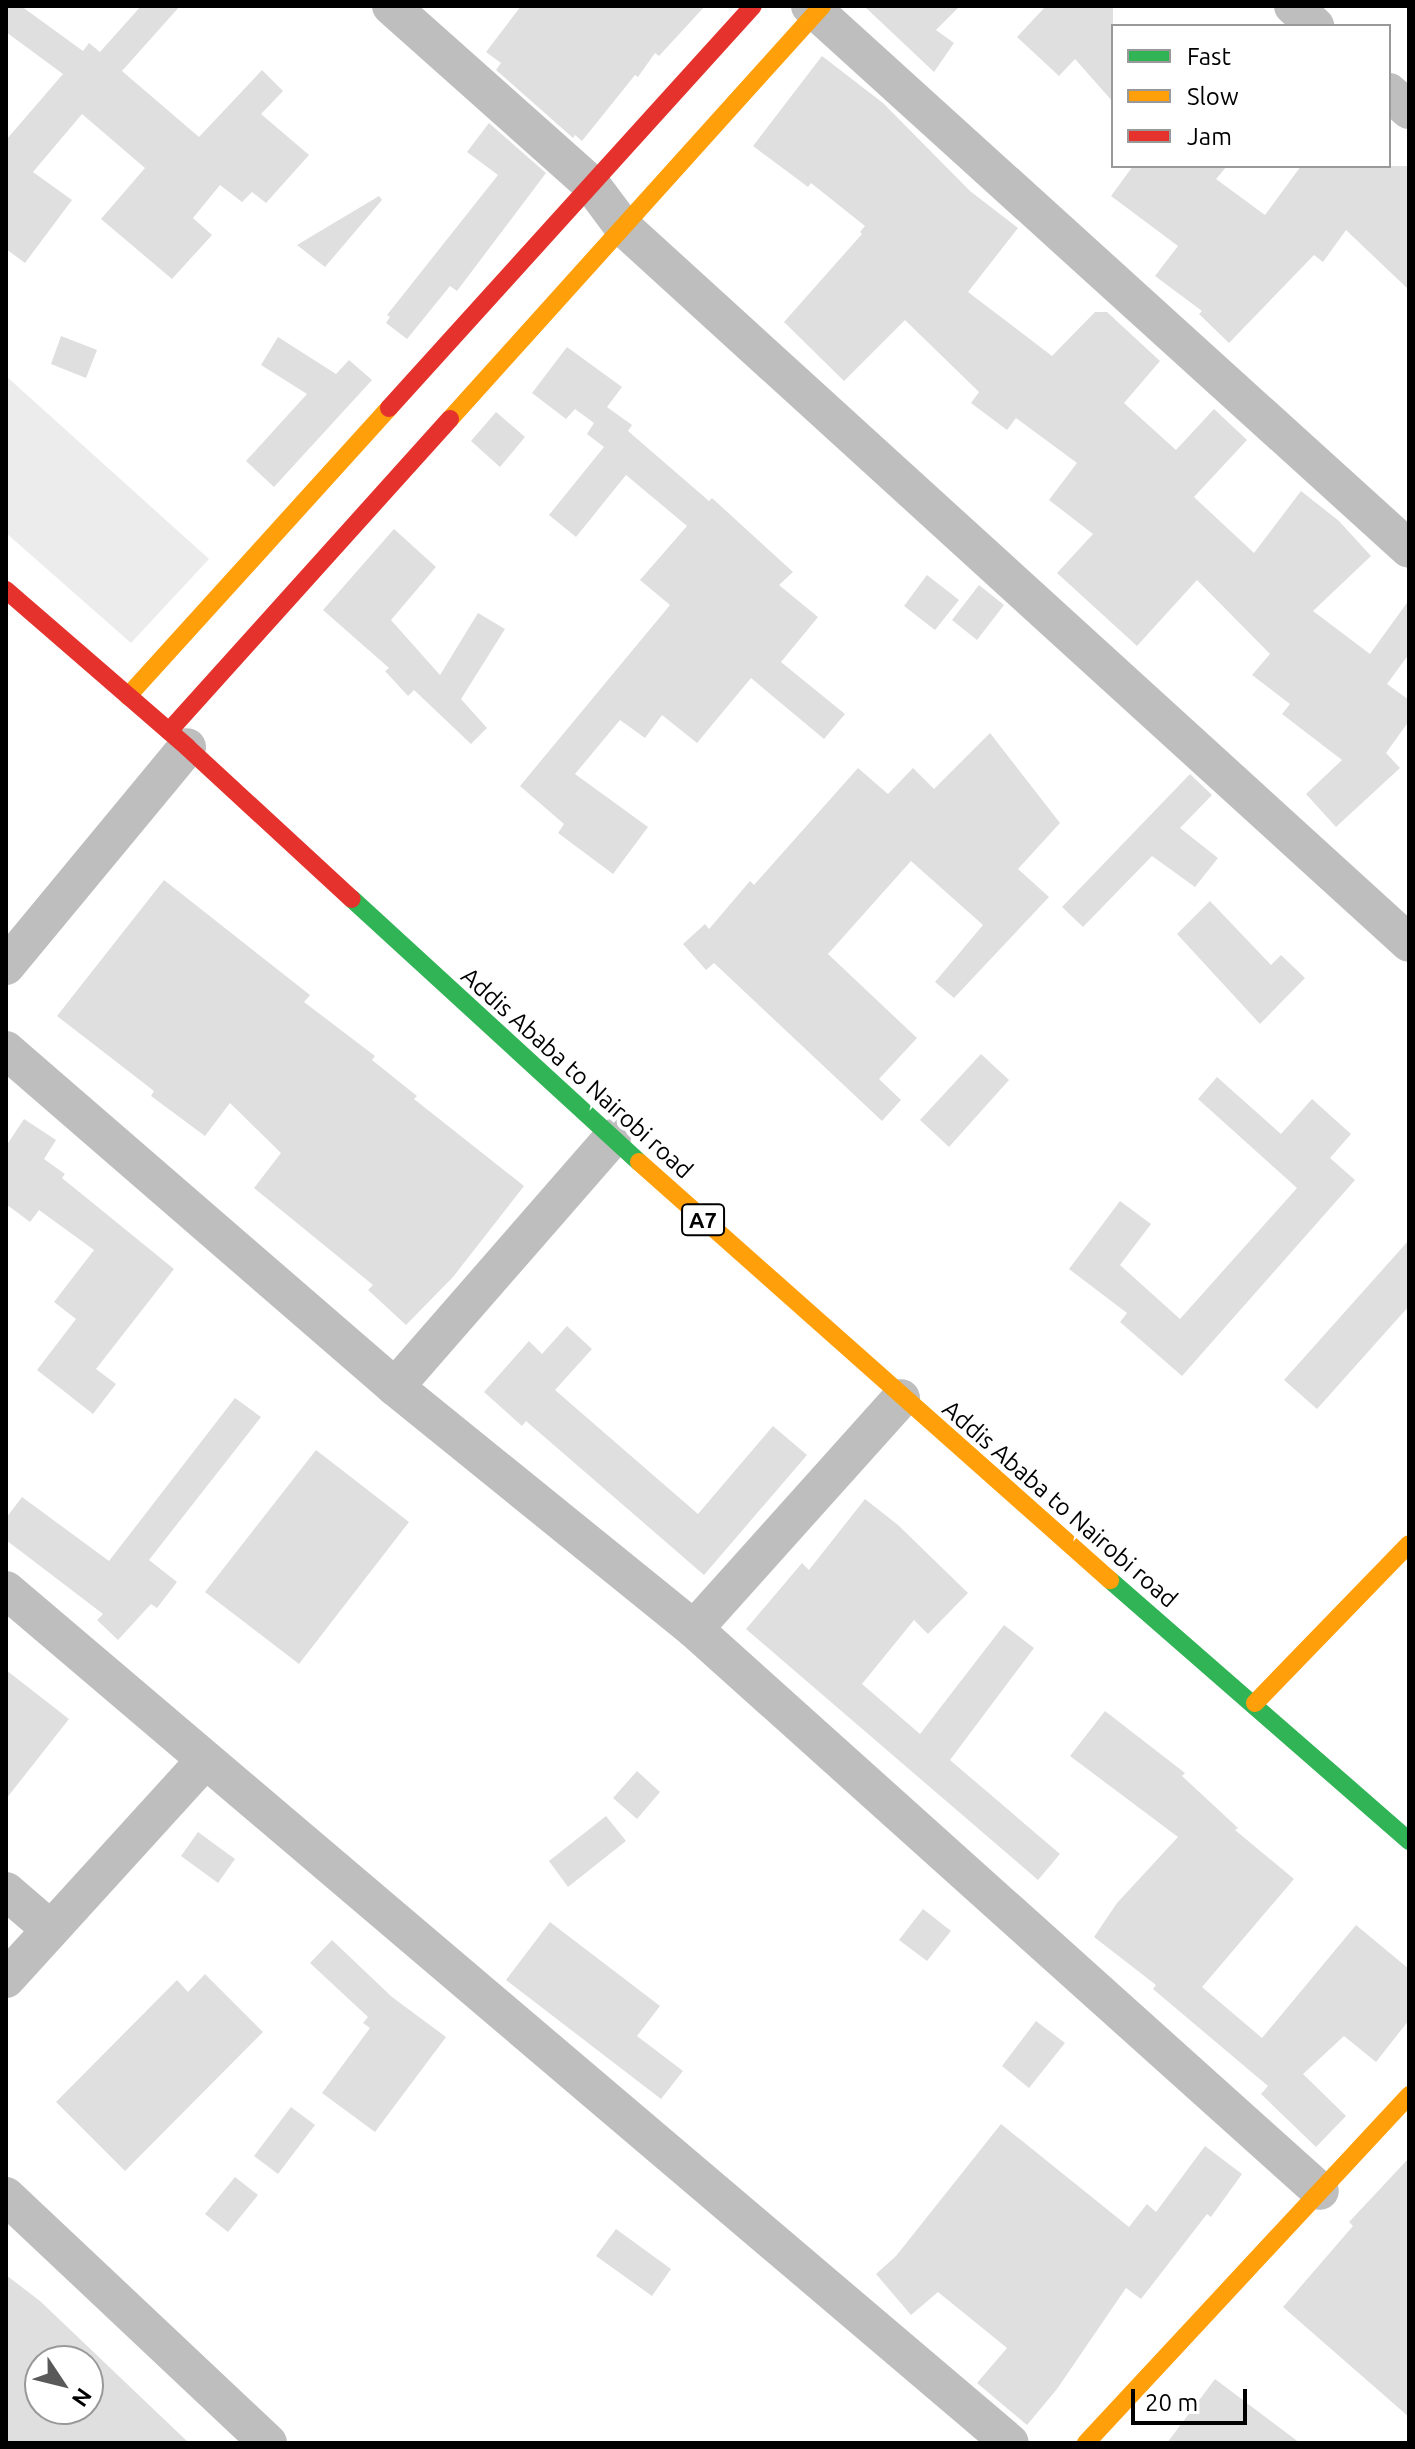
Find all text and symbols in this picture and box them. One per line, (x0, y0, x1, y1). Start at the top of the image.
legend (1111, 24, 1391, 168)
text: Fast (1187, 43, 1231, 70)
text: Slow (1187, 83, 1239, 110)
text: Jam (1187, 123, 1232, 150)
street label: Addis Ababa to Nairobi road (455, 961, 699, 1185)
road number: A7 (681, 1202, 725, 1238)
street label: Addis Ababa to Nairobi road (937, 1394, 1183, 1614)
north arrow (24, 2345, 104, 2425)
scale bar (1135, 2373, 1251, 2423)
text: N (67, 2384, 97, 2412)
text: 20 m (1145, 2389, 1198, 2416)

